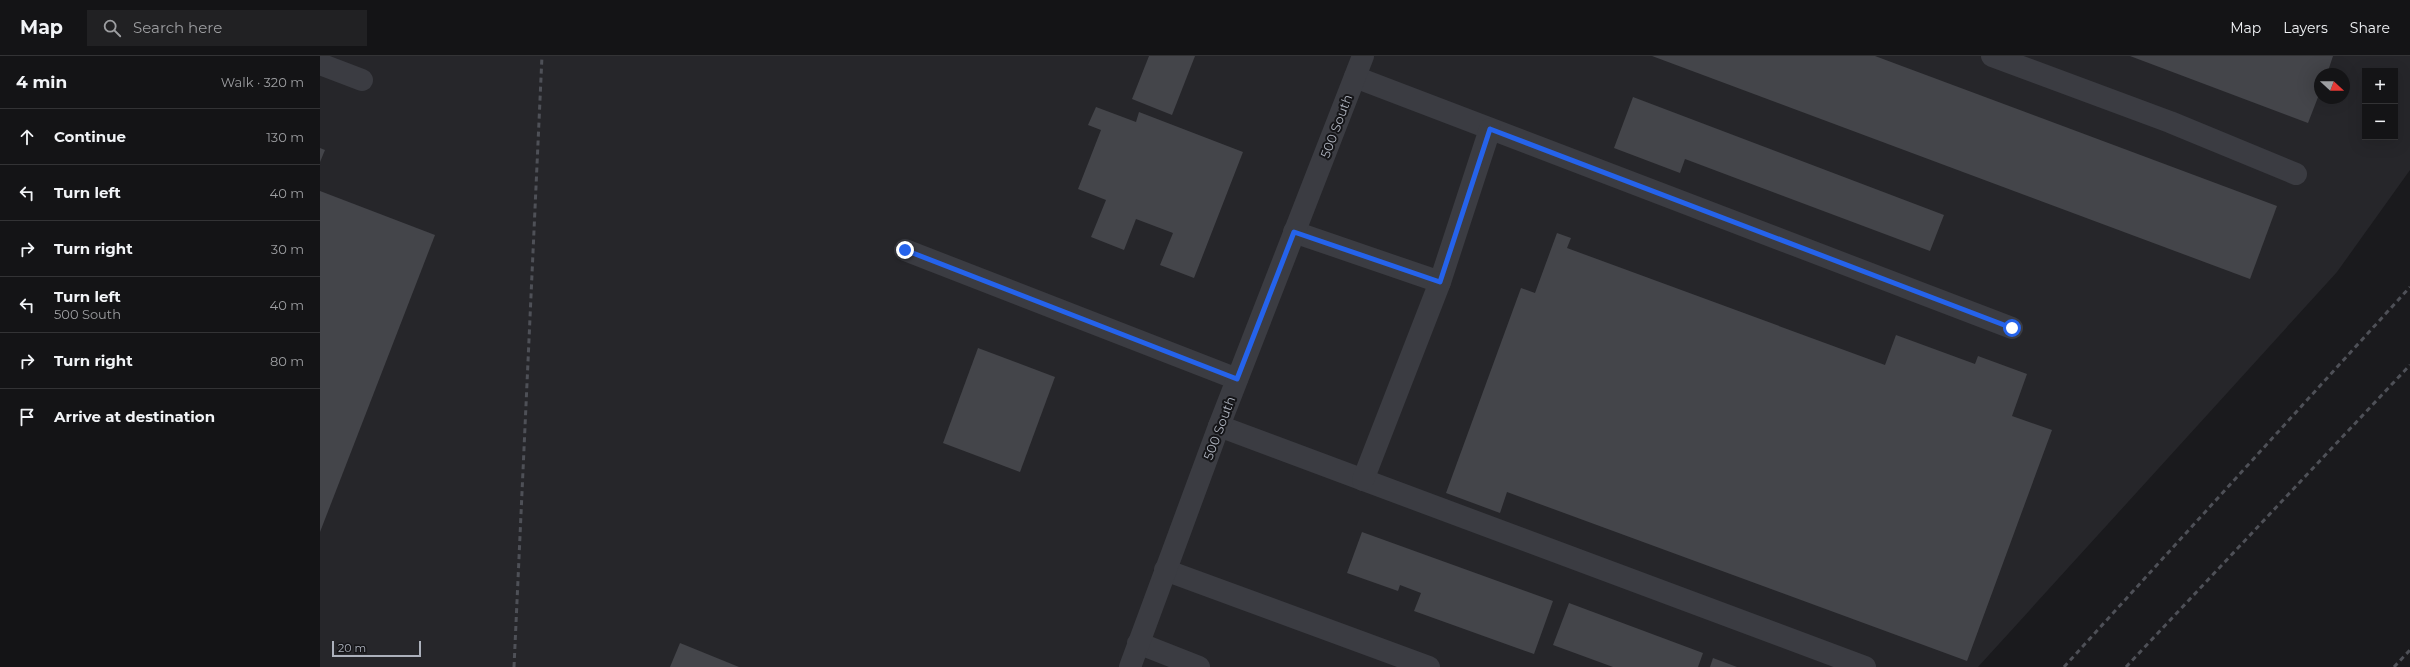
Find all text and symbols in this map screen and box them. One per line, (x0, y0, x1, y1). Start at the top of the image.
search box (87, 10, 367, 46)
text: Map (20, 16, 63, 39)
icon: search (101, 17, 123, 39)
text: Search here (133, 18, 222, 37)
text: Map (2230, 19, 2261, 37)
text: Layers (2283, 19, 2328, 37)
text: Share (2350, 19, 2390, 37)
north arrow (2314, 68, 2350, 104)
map controls (2362, 68, 2398, 140)
button: + (2362, 68, 2398, 104)
text: 4 min (16, 72, 67, 92)
text: Walk · 320 m (221, 74, 304, 90)
street label: 500 South (1317, 92, 1355, 160)
button: − (2362, 104, 2398, 140)
icon: ahead (16, 126, 38, 148)
text: Continue (54, 127, 126, 146)
text: 130 m (266, 129, 304, 145)
icon: left (16, 182, 38, 204)
text: Turn left (54, 183, 121, 202)
text: 40 m (270, 185, 304, 201)
icon: right (16, 238, 38, 260)
text: Turn right (54, 239, 133, 258)
text: 30 m (271, 241, 304, 257)
route end (896, 241, 914, 259)
text: Turn left (54, 287, 121, 306)
icon: left (16, 294, 38, 316)
text: 40 m (270, 297, 304, 313)
text: 500 South (54, 306, 121, 322)
route start (2003, 319, 2021, 337)
icon: right (16, 350, 38, 372)
text: Turn right (54, 351, 133, 370)
text: 80 m (270, 353, 304, 369)
street label: 500 South (1200, 394, 1238, 462)
icon: arrive (16, 406, 38, 428)
text: Arrive at destination (54, 407, 215, 426)
scale bar (332, 639, 421, 658)
text: 20 m (338, 641, 366, 655)

